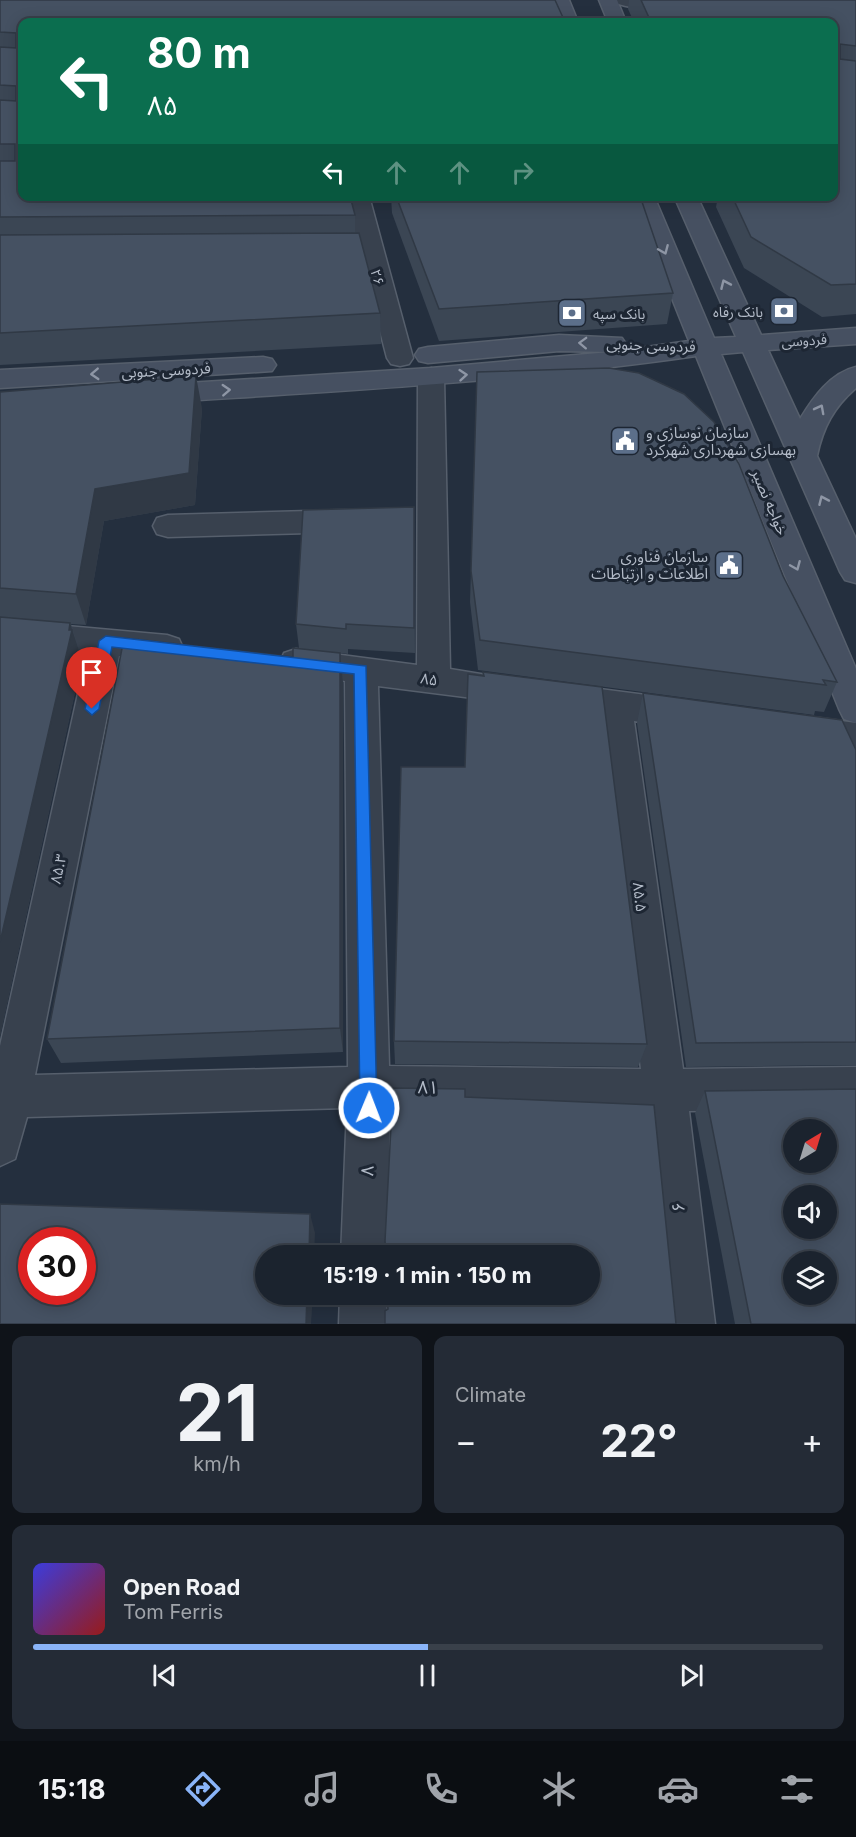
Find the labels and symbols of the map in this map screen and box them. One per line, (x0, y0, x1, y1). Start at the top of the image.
one-way arrow (657, 244, 669, 255)
street label: ۲۶ (368, 267, 388, 287)
one-way arrow (720, 280, 732, 291)
bank icon: بانک رفاه (768, 295, 800, 327)
bank icon: بانک سپه (556, 297, 588, 329)
place label: بانک رفاه (713, 303, 763, 321)
place label: بانک سپه (593, 305, 645, 324)
street label: فردوسی (781, 330, 827, 351)
street label: فردوسی جنوبی (606, 334, 696, 356)
one-way arrow (579, 337, 588, 350)
street label: فردوسی جنوبی (121, 358, 211, 382)
one-way arrow (91, 367, 100, 380)
one-way arrow (458, 369, 467, 382)
one-way arrow (222, 384, 231, 397)
one-way arrow (813, 405, 824, 416)
place label: سازمان نوسازی و بهسازی شهرداری شهرکرد (646, 423, 796, 459)
public building icon: سازمان نوسازی و بهسازی شهرداری شهرکرد (609, 425, 641, 457)
street label: خواجه نصیر (747, 465, 792, 538)
one-way arrow (818, 495, 830, 506)
place label: سازمان فناوری اطلاعات و ارتباطات (591, 547, 708, 583)
public building icon: سازمان فناوری اطلاعات و ارتباطات (713, 549, 745, 581)
one-way arrow (789, 560, 801, 571)
pin (66, 647, 117, 709)
street label: ۸۵ (419, 668, 439, 690)
street label: ۸۵.۳ (46, 852, 71, 886)
street label: ۸۵.۵ (629, 881, 651, 913)
position arrow (337, 1076, 401, 1140)
street label: ۸۱ (418, 1076, 438, 1098)
north arrow (783, 1119, 837, 1173)
street label: ۸ (356, 1165, 378, 1177)
street label: ۶ (667, 1201, 689, 1213)
speed limit sign: 30 (18, 1227, 96, 1305)

